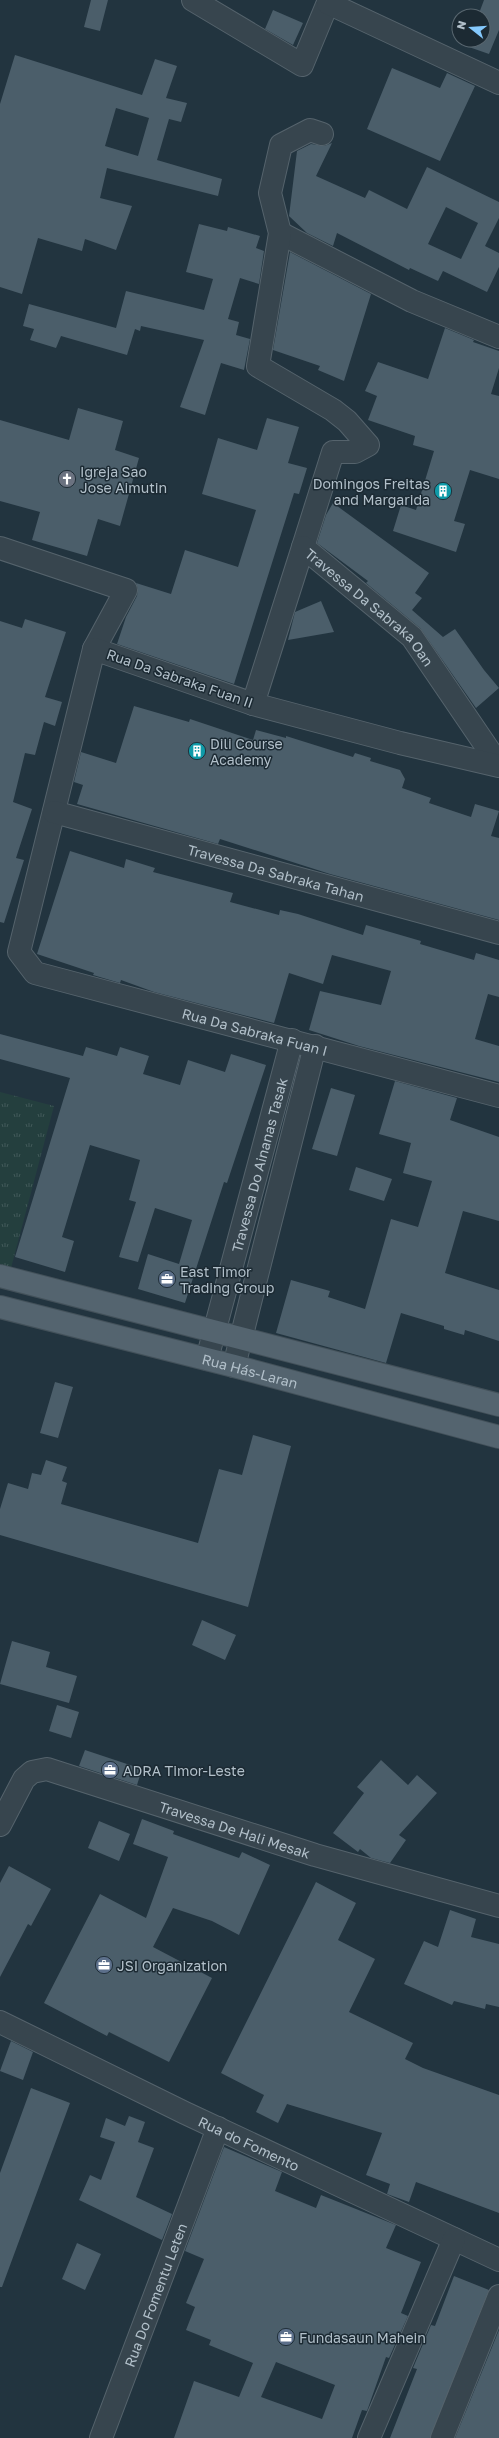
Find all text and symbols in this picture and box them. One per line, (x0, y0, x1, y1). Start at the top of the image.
north arrow (451, 8, 491, 48)
text: N (454, 19, 468, 31)
place label: Igreja Sao Jose Aimutin (80, 463, 167, 496)
church icon: Igreja Sao Jose Aimutin (57, 469, 77, 489)
place label: Domingos Freitas and Margarida (313, 475, 430, 508)
building icon: Domingos Freitas and Margarida (433, 481, 453, 501)
street label: Travessa Da Sabraka Oan (302, 544, 438, 669)
street label: Rua Da Sabraka Fuan II (105, 645, 255, 711)
place label: Dili Course Academy (210, 735, 283, 768)
building icon: Dili Course Academy (187, 741, 207, 761)
street label: Travessa Da Sabraka Tahan (186, 840, 366, 904)
street label: Rua Da Sabraka Fuan I (180, 1004, 329, 1059)
street label: Travessa Do Ainanas Tasak (227, 1076, 290, 1254)
place label: East Timor Trading Group (180, 1263, 274, 1296)
office icon: East Timor Trading Group (157, 1269, 177, 1289)
street label: Rua Hás-Laran (200, 1350, 300, 1391)
office icon: ADRA Timor-Leste (100, 1760, 120, 1780)
place label: ADRA Timor-Leste (123, 1762, 245, 1779)
street label: Travessa De Hali Mesak (157, 1797, 312, 1861)
office icon: JSI Organization (94, 1955, 114, 1975)
place label: JSI Organization (117, 1957, 227, 1974)
street label: Rua do Fomento (196, 2112, 302, 2174)
street label: Rua Do Fomentu Leten (120, 2221, 190, 2369)
office icon: Fundasaun Mahein (276, 2327, 296, 2347)
place label: Fundasaun Mahein (299, 2329, 426, 2346)

